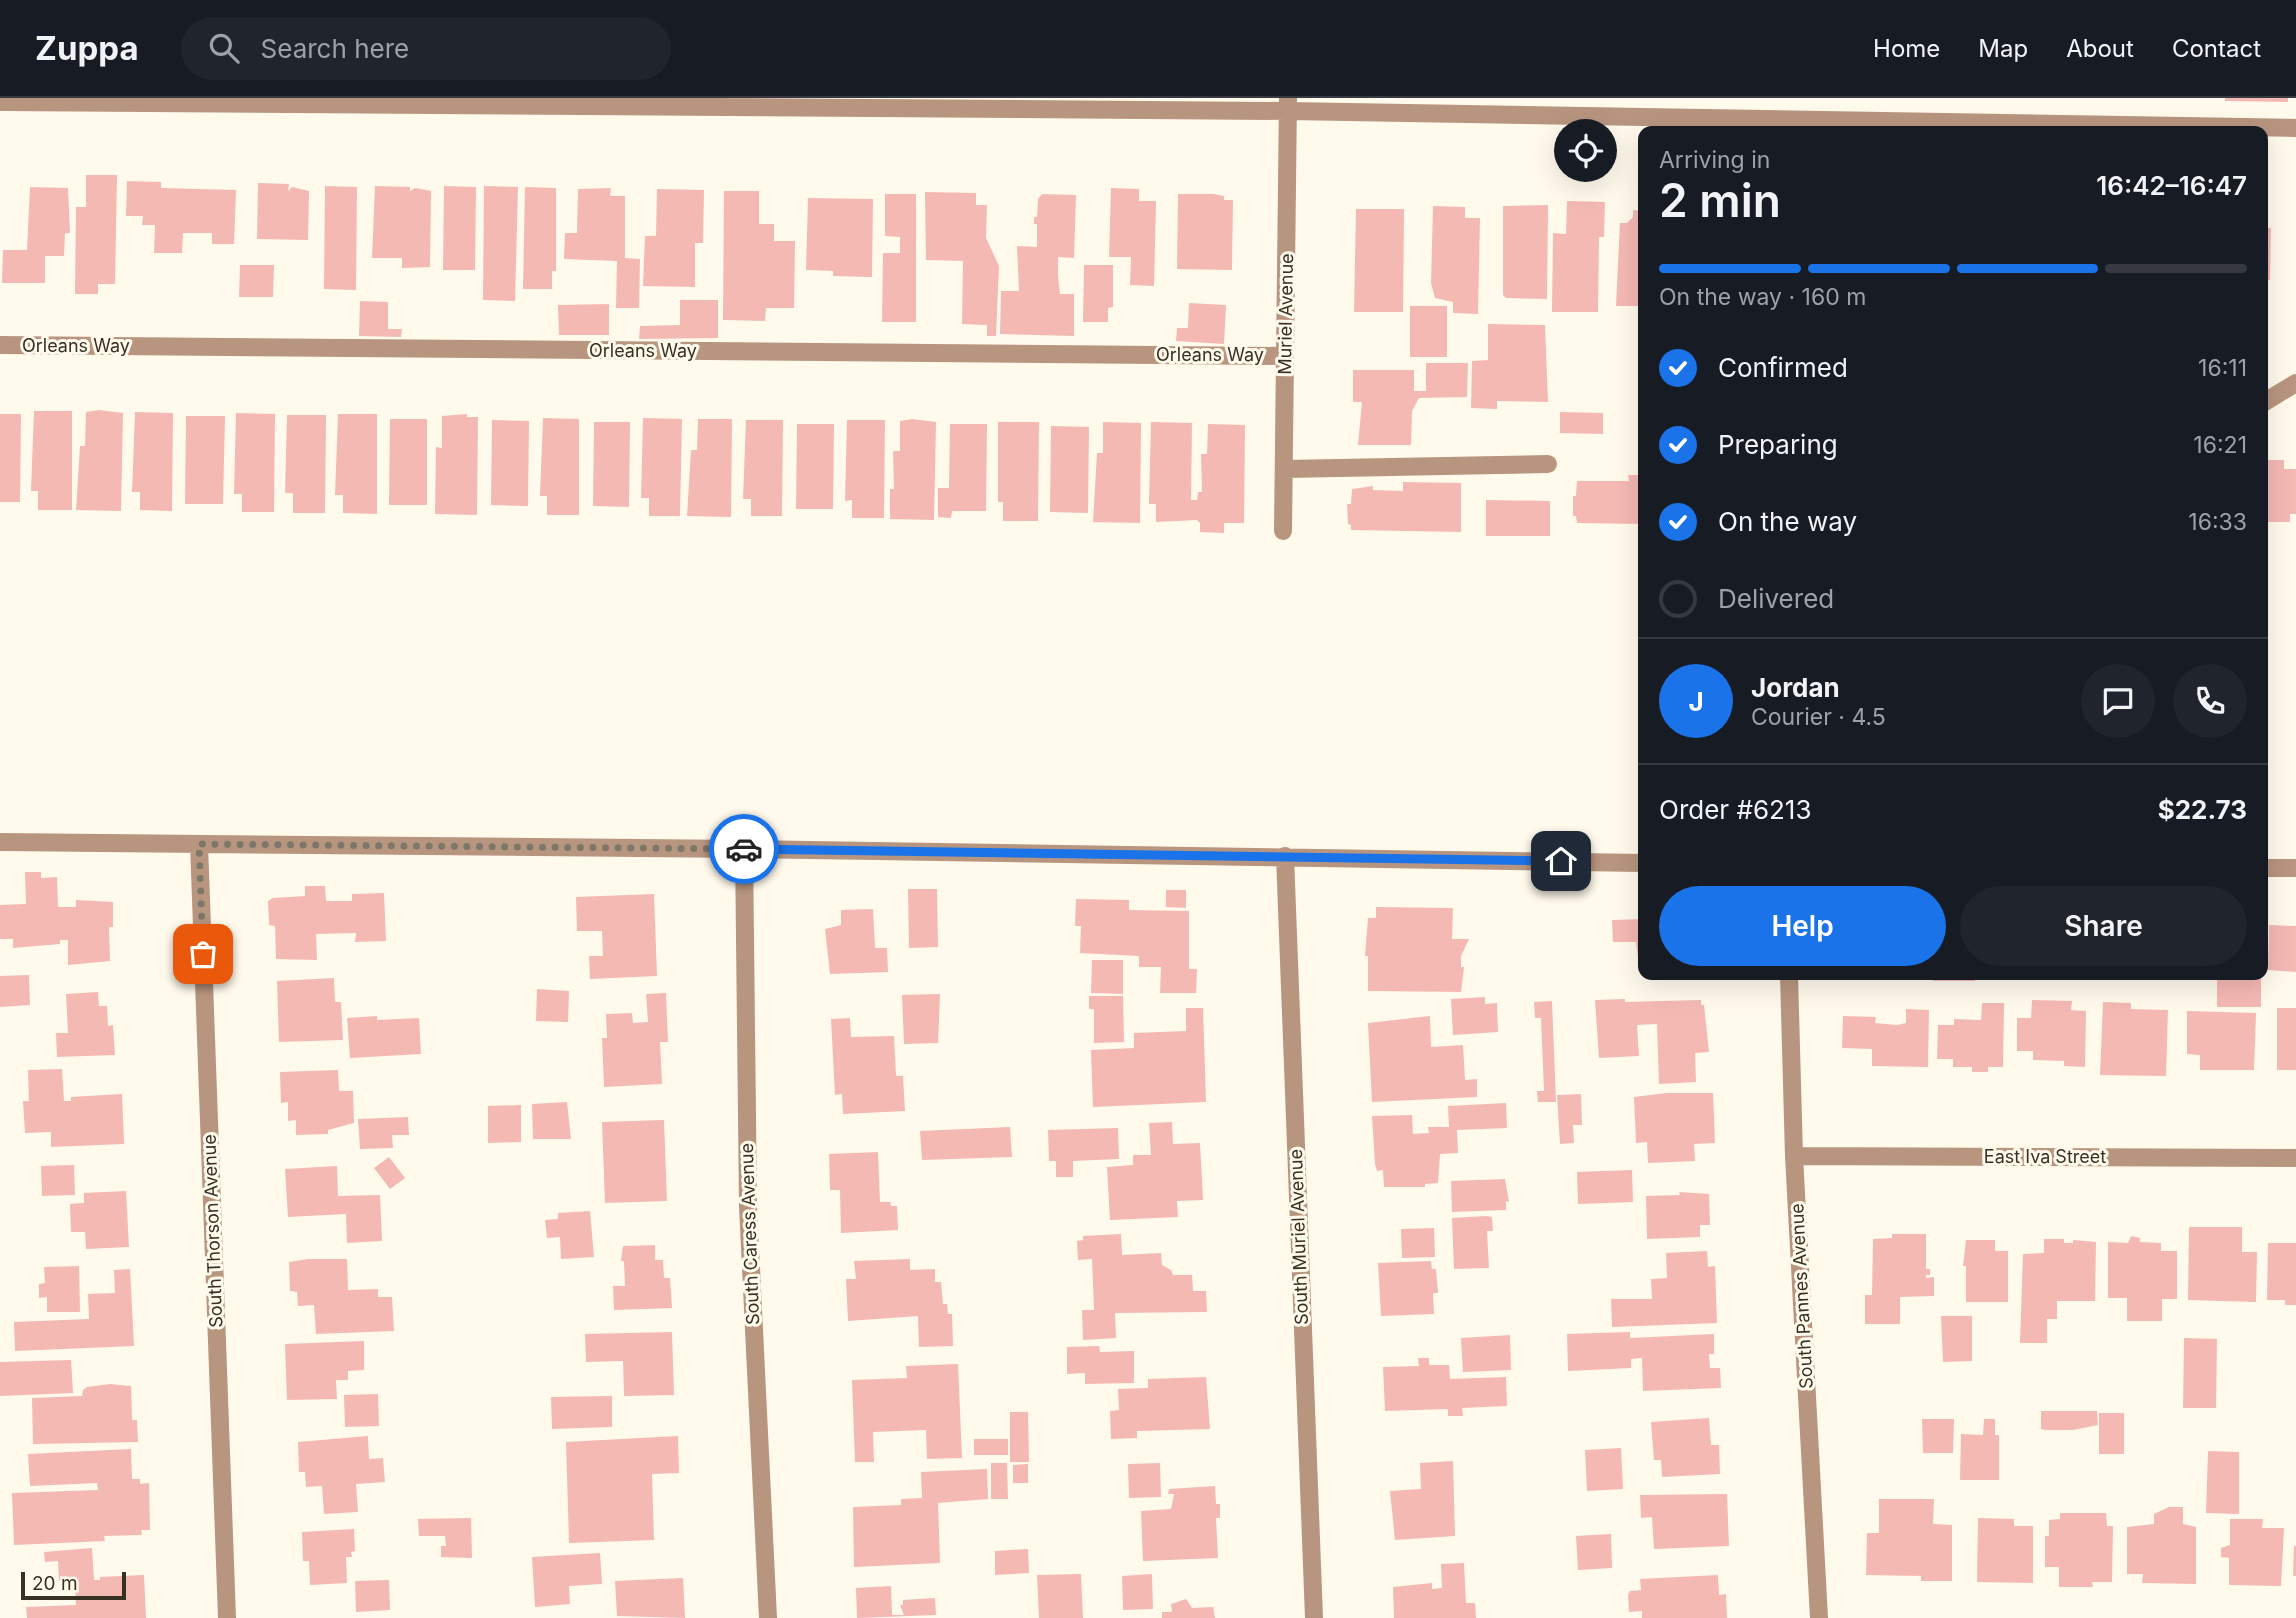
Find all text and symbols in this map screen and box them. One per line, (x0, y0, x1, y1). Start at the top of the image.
search box (181, 17, 671, 80)
text: Zuppa (35, 28, 139, 68)
icon: search (205, 29, 243, 67)
text: Search here (261, 33, 409, 64)
text: Home (1873, 34, 1940, 63)
text: Map (1978, 34, 2028, 63)
text: About (2066, 34, 2134, 63)
text: Contact (2172, 34, 2261, 63)
map controls (1554, 119, 1617, 182)
button: locate (1554, 119, 1617, 182)
text: Arriving in (1659, 146, 1770, 174)
text: 16:42–16:47 (2096, 170, 2247, 201)
text: 2 min (1659, 172, 1781, 228)
street label: Muriel Avenue (1274, 253, 1297, 375)
text: On the way · 160 m (1659, 283, 1866, 311)
street label: Orleans Way (22, 335, 130, 356)
street label: Orleans Way (589, 340, 697, 361)
street label: Orleans Way (1156, 344, 1264, 365)
icon: check (1659, 349, 1697, 387)
text: Confirmed (1718, 352, 1848, 383)
text: 16:11 (2198, 354, 2247, 382)
icon: check (1659, 426, 1697, 464)
text: Preparing (1718, 429, 1838, 460)
text: 16:21 (2193, 431, 2247, 459)
icon: check (1659, 503, 1697, 541)
text: On the way (1718, 506, 1857, 537)
text: 16:33 (2188, 508, 2247, 536)
text: Delivered (1718, 583, 1834, 614)
button: chat (2081, 664, 2155, 738)
button: phone (2173, 664, 2247, 738)
text: Jordan (1751, 672, 1840, 703)
text: J (1688, 686, 1704, 717)
text: Courier · 4.5 (1751, 703, 1886, 731)
text: Order #6213 (1659, 794, 1812, 825)
text: $22.73 (2158, 794, 2247, 825)
courier (709, 814, 779, 884)
icon: car (725, 830, 763, 868)
pin (1531, 831, 1591, 891)
icon: home (1542, 842, 1580, 880)
button: Help (1659, 886, 1946, 966)
button: Share (1960, 886, 2247, 966)
pin (173, 924, 233, 984)
icon: bag (184, 935, 222, 973)
street label: South Thorson Avenue (199, 1134, 226, 1328)
street label: South Caress Avenue (736, 1143, 763, 1325)
street label: East Iva Street (1984, 1146, 2106, 1167)
street label: South Muriel Avenue (1285, 1149, 1312, 1325)
street label: South Pannes Avenue (1786, 1203, 1817, 1389)
scale bar (21, 1569, 126, 1601)
text: 20 m (32, 1572, 78, 1595)

